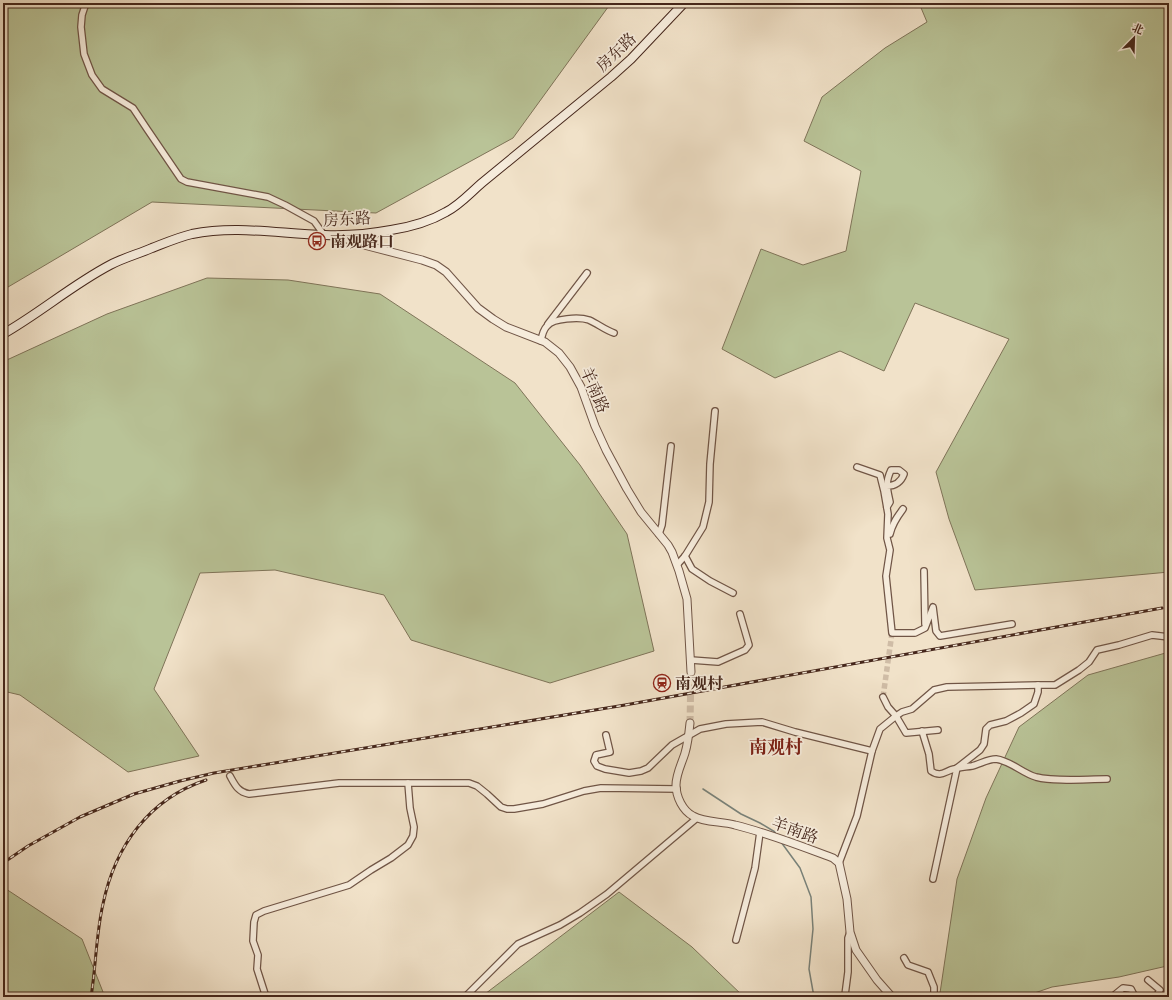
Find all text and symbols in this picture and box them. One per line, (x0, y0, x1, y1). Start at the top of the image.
north arrow (1114, 18, 1154, 58)
text: 北 (1130, 20, 1146, 37)
street label: 房东路 (591, 28, 641, 76)
street label: 房东路 (322, 207, 372, 231)
bus stop icon: 南观路口 (307, 231, 327, 251)
place label: 南观路口 (330, 231, 394, 252)
street label: 羊南路 (576, 364, 614, 416)
station icon: 南观村 (652, 673, 672, 693)
place label: 南观村 (675, 673, 723, 694)
district label: 南观村 (749, 735, 803, 758)
street label: 羊南路 (769, 812, 821, 848)

